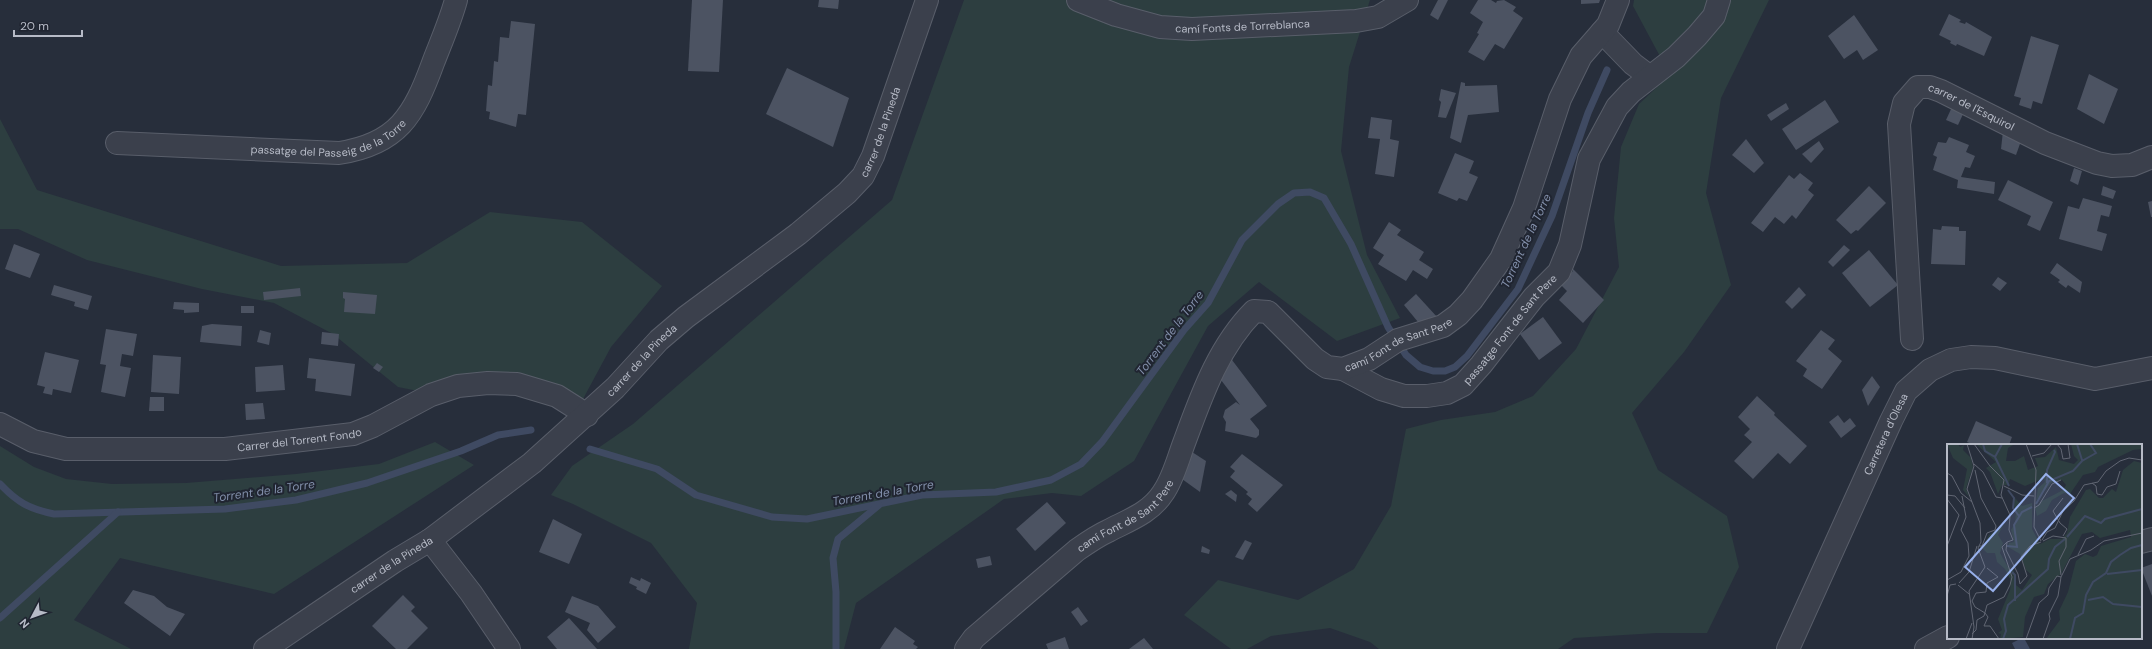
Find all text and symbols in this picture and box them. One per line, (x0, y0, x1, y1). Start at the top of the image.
scale bar (14, 12, 82, 38)
street label: camí Fonts de Torreblanca (1175, 16, 1310, 36)
text: 20 m (20, 18, 49, 34)
street label: carrer de l'Esquirol (1926, 80, 2017, 134)
street label: carrer de la Pineda (857, 85, 903, 180)
street label: passatge del Passeig de la Torre (250, 116, 409, 160)
water label: Torrent de la Torre (1497, 191, 1555, 291)
street label: passatge Font de Sant Pere (1460, 271, 1560, 387)
water label: Torrent de la Torre (1133, 287, 1207, 379)
street label: camí Font de Sant Pere (1342, 314, 1455, 375)
street label: carrer de la Pineda (603, 321, 680, 399)
street label: Carretera d'Olesa (1861, 391, 1911, 477)
street label: Carrer del Torrent Fondo (236, 424, 364, 455)
inset map (1947, 444, 2142, 639)
water label: Torrent de la Torre (212, 476, 316, 506)
water label: Torrent de la Torre (831, 476, 935, 510)
street label: camí Font de Sant Pere (1074, 477, 1177, 555)
street label: carrer de la Pineda (347, 533, 435, 596)
north arrow (12, 597, 52, 637)
text: N (17, 616, 32, 631)

